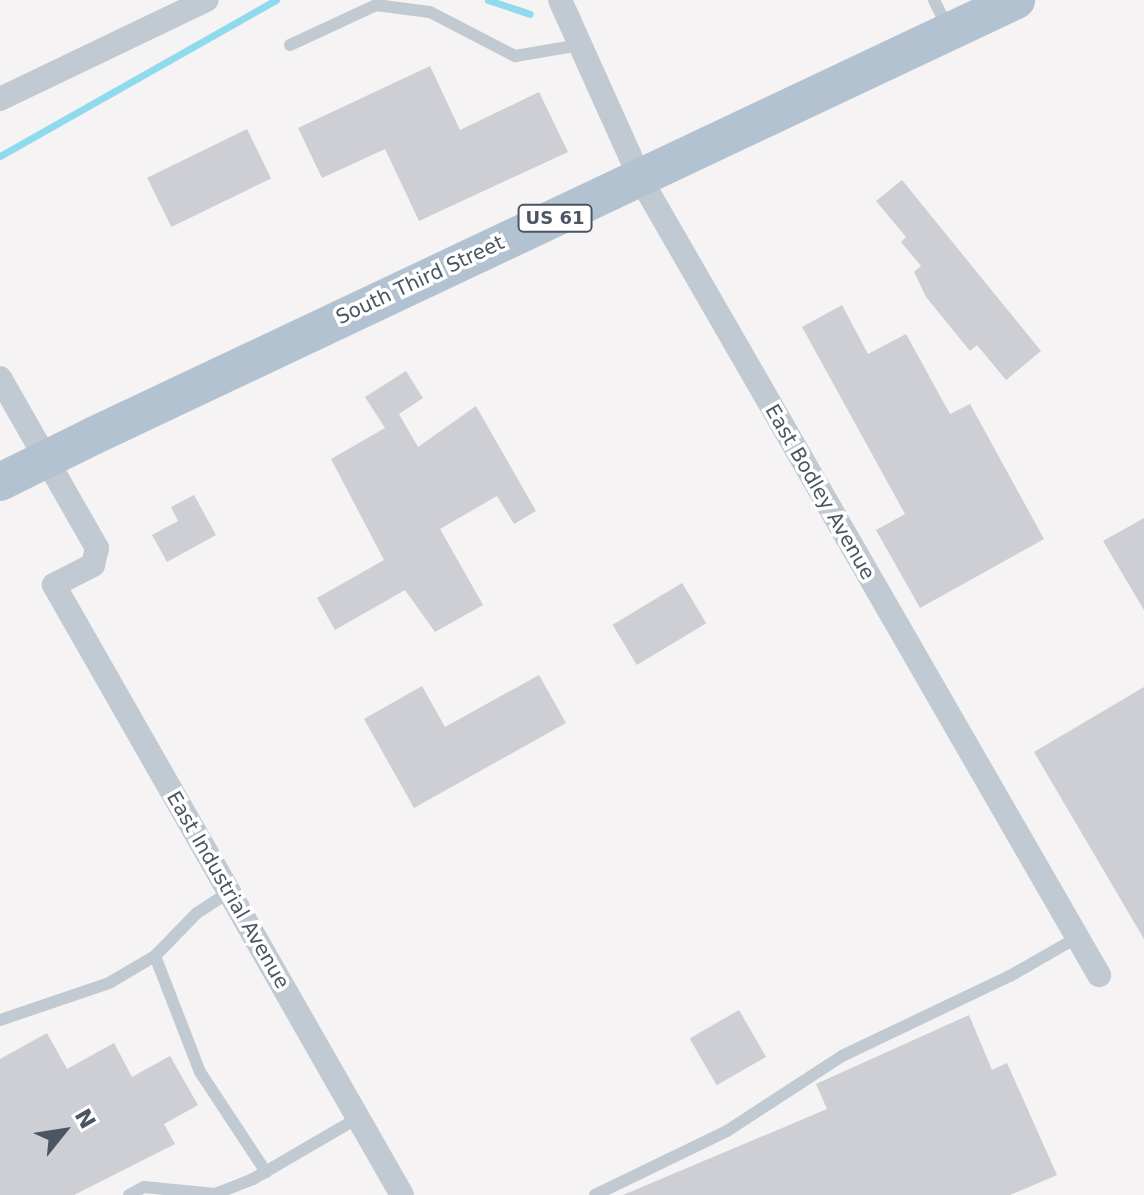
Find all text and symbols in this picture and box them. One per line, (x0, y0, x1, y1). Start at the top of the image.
road number: US 61 (517, 204, 593, 232)
street label: South Third Street (332, 231, 508, 329)
street label: East Bodley Avenue (760, 400, 880, 584)
street label: East Industrial Avenue (162, 787, 294, 993)
north arrow (24, 1091, 104, 1171)
text: N (70, 1105, 101, 1133)

